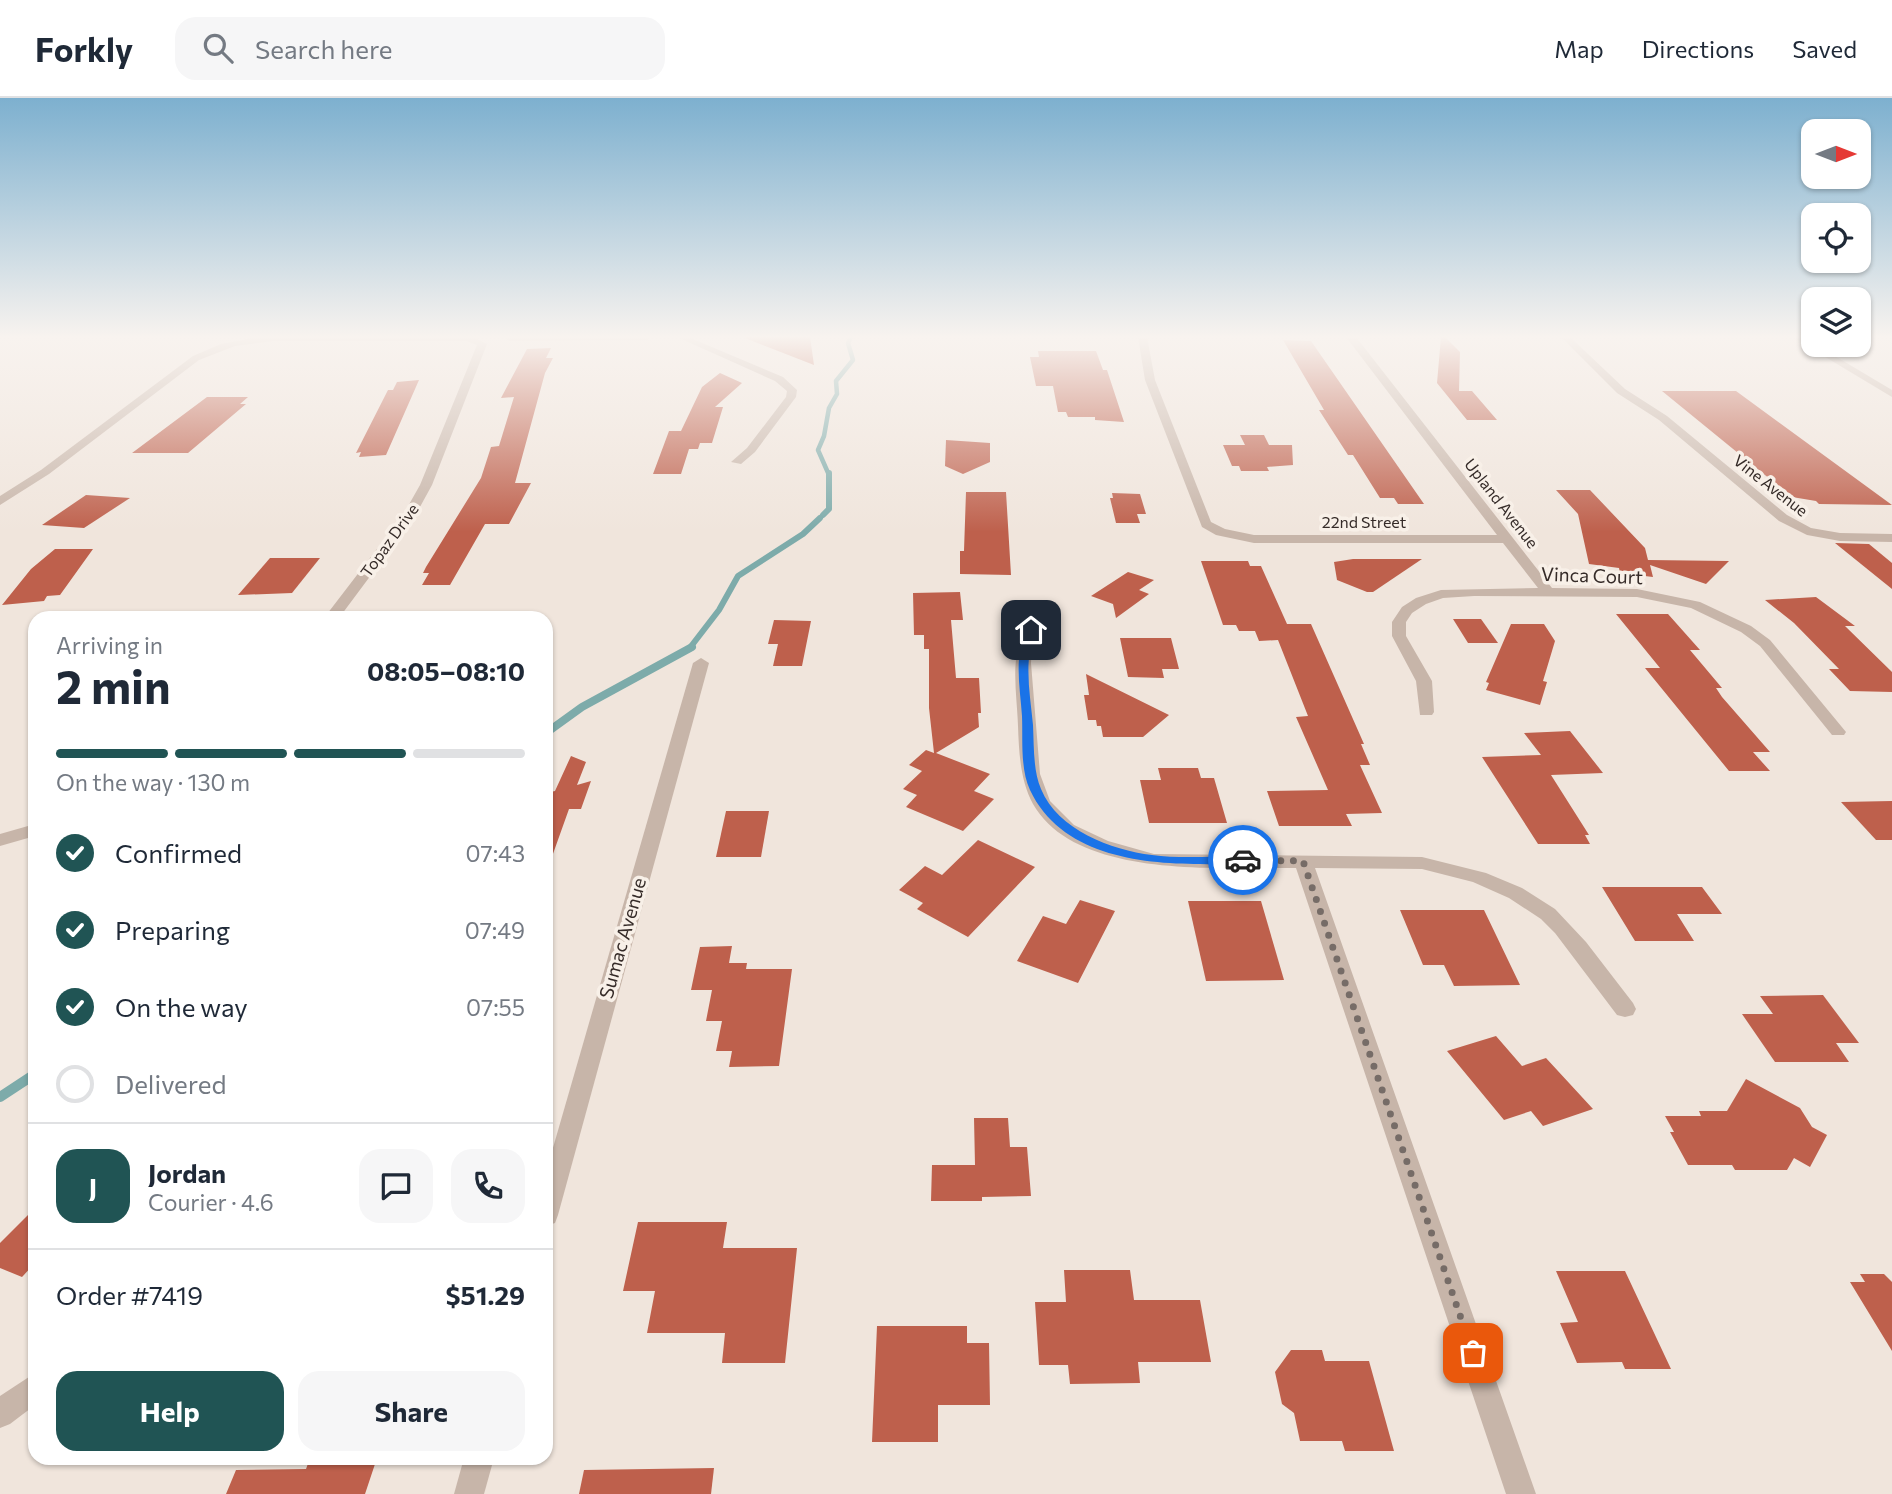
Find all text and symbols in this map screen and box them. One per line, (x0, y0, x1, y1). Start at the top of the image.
search box (175, 17, 665, 80)
text: Forkly (35, 28, 133, 69)
icon: search (199, 29, 237, 67)
text: Search here (255, 33, 393, 64)
text: Map (1554, 34, 1604, 63)
text: Directions (1642, 34, 1754, 63)
text: Saved (1792, 34, 1857, 63)
north arrow (1801, 119, 1871, 189)
map controls (1801, 119, 1871, 357)
button: locate (1801, 203, 1871, 273)
button: layers (1801, 287, 1871, 357)
street label: Vine Avenue (1730, 450, 1812, 520)
street label: Upland Avenue (1461, 454, 1543, 552)
street label: Topaz Drive (356, 500, 422, 580)
street label: 22nd Street (1322, 512, 1407, 531)
street label: Vinca Court (1541, 562, 1644, 588)
pin (1001, 600, 1061, 660)
icon: home (1012, 611, 1050, 649)
text: Arriving in (56, 631, 163, 659)
text: 08:05–08:10 (367, 655, 525, 686)
text: 2 min (56, 657, 171, 713)
text: On the way · 130 m (56, 768, 250, 796)
courier (1208, 825, 1278, 895)
icon: check (56, 834, 94, 872)
text: Confirmed (115, 837, 242, 868)
text: 07:43 (466, 839, 525, 867)
icon: car (1224, 841, 1262, 879)
street label: Sumac Avenue (594, 875, 650, 1001)
icon: check (56, 911, 94, 949)
text: Preparing (115, 914, 230, 945)
text: 07:49 (465, 916, 525, 944)
icon: check (56, 988, 94, 1026)
text: On the way (115, 991, 248, 1022)
text: 07:55 (466, 993, 525, 1021)
text: Delivered (115, 1068, 226, 1099)
button: chat (359, 1149, 433, 1223)
button: phone (451, 1149, 525, 1223)
text: Jordan (148, 1157, 226, 1188)
text: J (89, 1171, 97, 1202)
text: Courier · 4.6 (148, 1188, 274, 1216)
text: Order #7419 (56, 1279, 203, 1310)
text: $51.29 (446, 1279, 525, 1310)
pin (1443, 1323, 1503, 1383)
icon: bag (1454, 1334, 1492, 1372)
button: Help (56, 1371, 284, 1451)
button: Share (298, 1371, 525, 1451)

